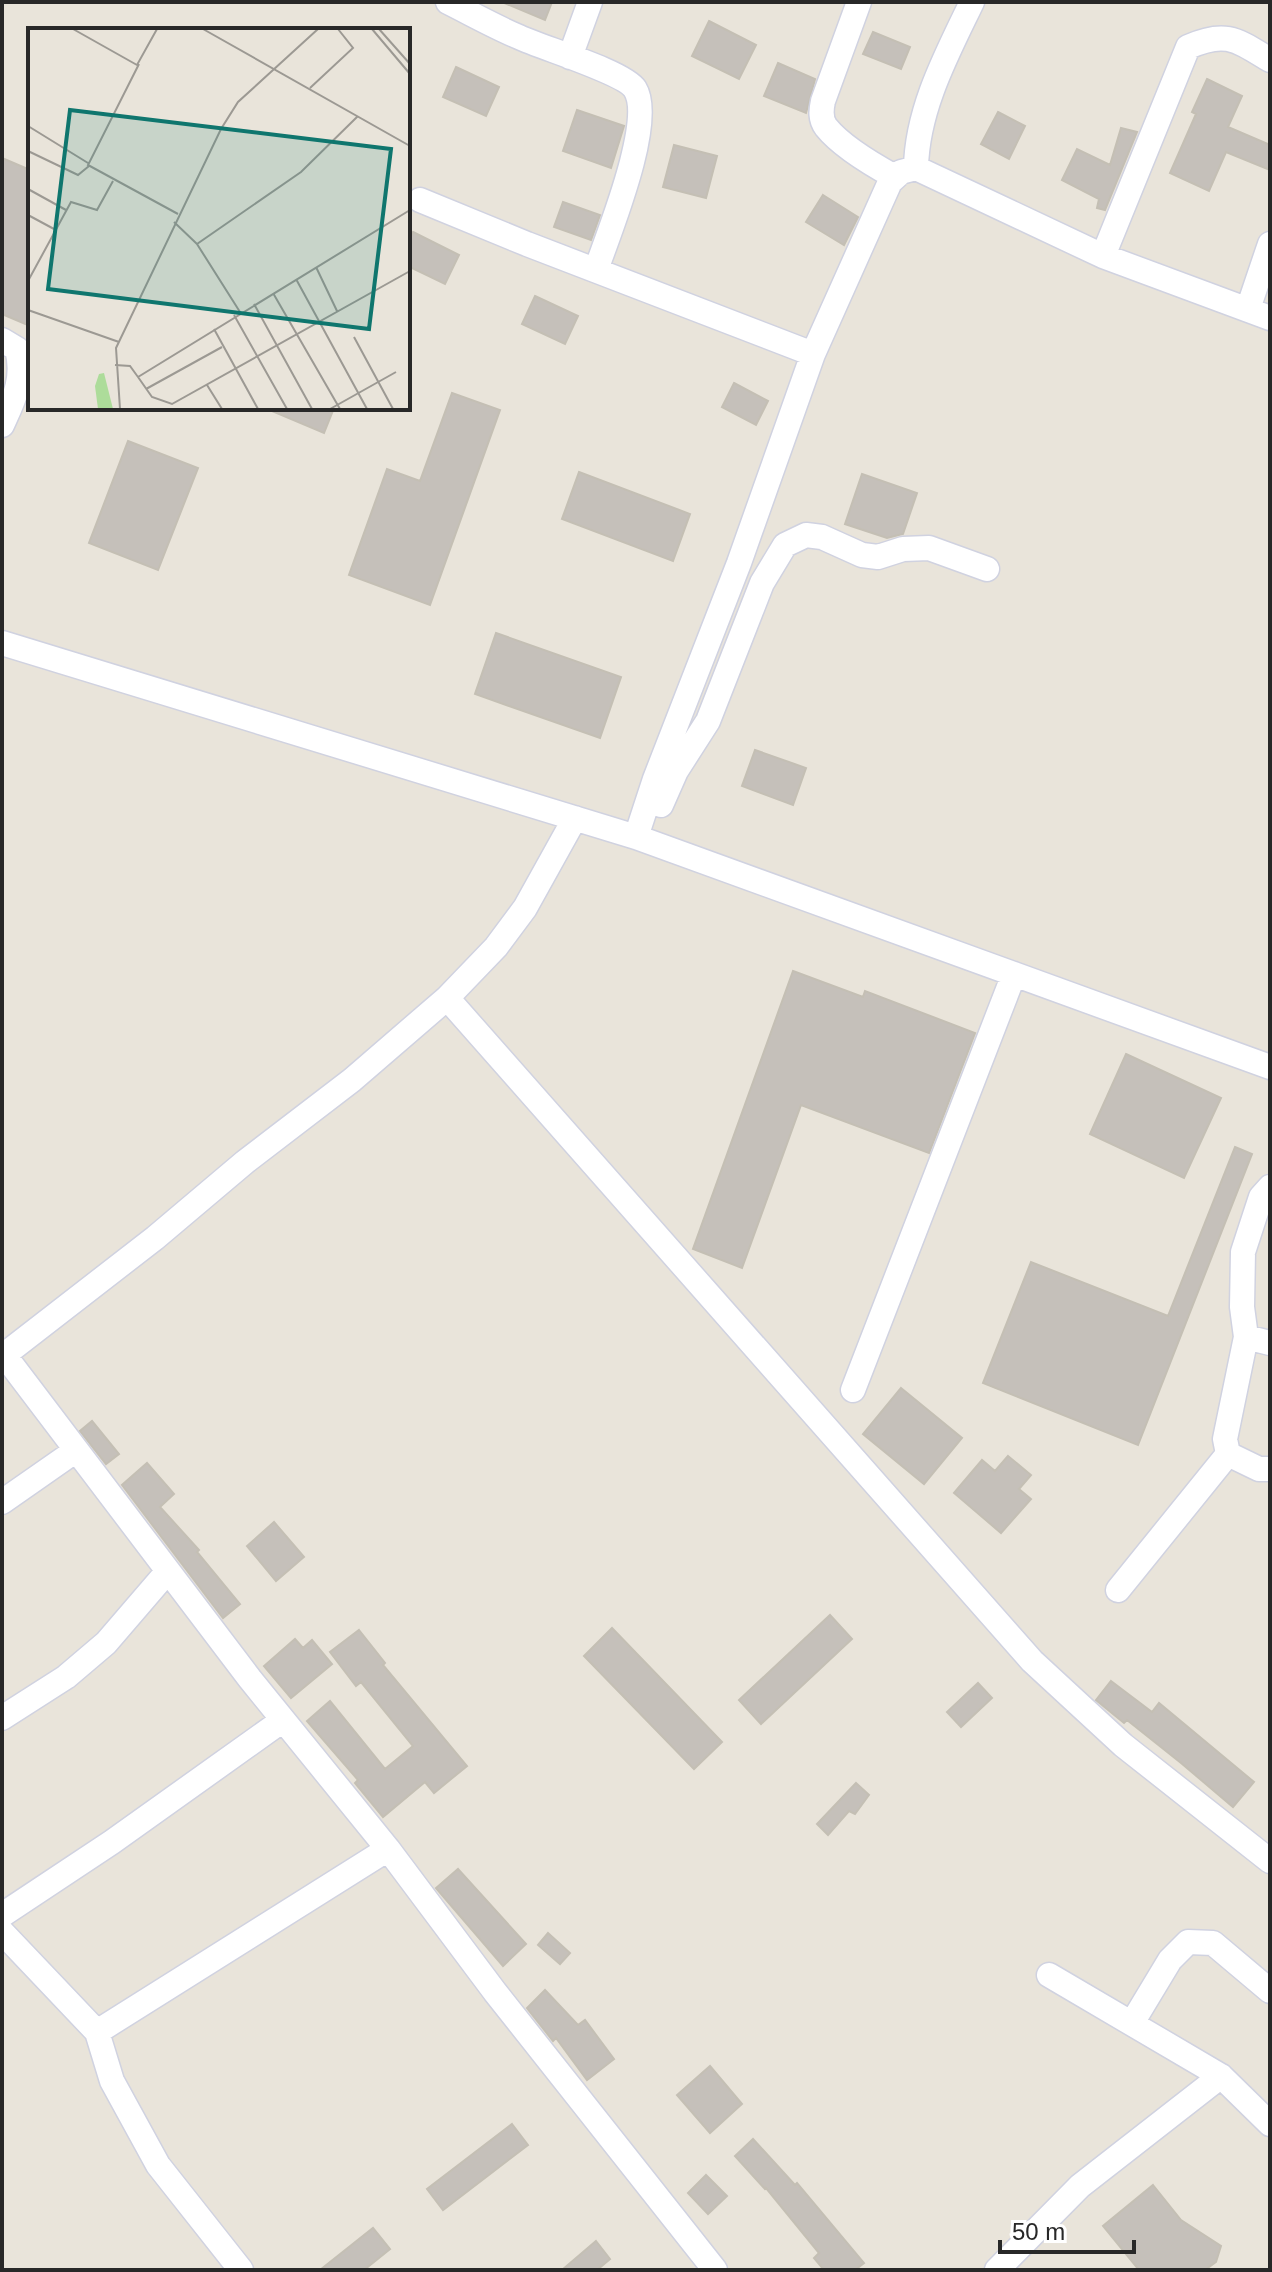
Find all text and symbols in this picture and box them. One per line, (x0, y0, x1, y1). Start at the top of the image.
inset map (28, 28, 410, 410)
scale bar (1000, 2204, 1134, 2254)
text: 50 m (1012, 2218, 1065, 2245)

